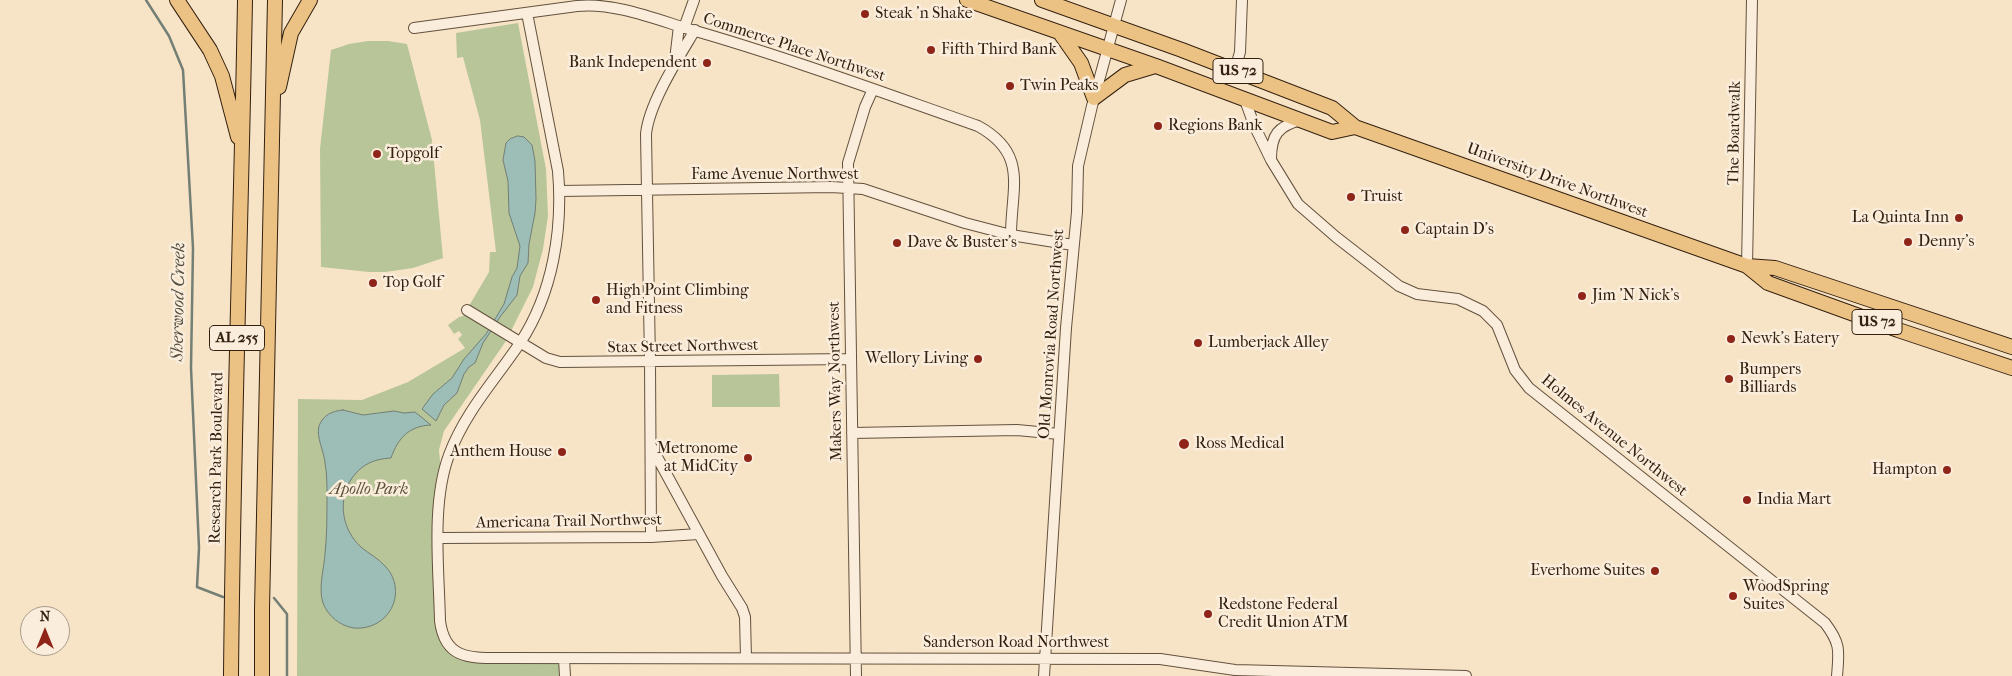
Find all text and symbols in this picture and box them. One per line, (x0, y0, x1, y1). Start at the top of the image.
place label: Steak 'n Shake (875, 4, 973, 24)
marker: Steak 'n Shake (859, 8, 871, 20)
street label: Commerce Place Northwest (700, 9, 888, 87)
place label: Fifth Third Bank (941, 40, 1057, 60)
marker: Fifth Third Bank (925, 44, 937, 56)
place label: Bank Independent (569, 53, 697, 73)
marker: Bank Independent (701, 57, 713, 69)
road number: US 72 (1213, 58, 1263, 84)
place label: Twin Peaks (1020, 76, 1099, 96)
marker: Twin Peaks (1004, 80, 1016, 92)
street label: The Boardwalk (1724, 81, 1746, 185)
place label: Regions Bank (1168, 116, 1263, 136)
marker: Regions Bank (1152, 120, 1164, 132)
street label: University Drive Northwest (1464, 139, 1650, 223)
place label: Topgolf (387, 144, 439, 164)
marker: Topgolf (371, 148, 383, 160)
street label: Fame Avenue Northwest (691, 165, 859, 185)
place label: Truist (1361, 187, 1403, 207)
marker: Truist (1345, 191, 1357, 203)
place label: La Quinta Inn (1852, 208, 1949, 228)
marker: La Quinta Inn (1953, 212, 1965, 224)
place label: Captain D's (1415, 220, 1494, 240)
marker: Captain D's (1399, 224, 1411, 236)
street label: Old Monrovia Road Northwest (1035, 228, 1069, 440)
place label: Denny's (1918, 232, 1974, 252)
place label: Dave & Buster's (907, 233, 1017, 253)
marker: Denny's (1902, 236, 1914, 248)
marker: Dave & Buster's (891, 237, 903, 249)
water label: Sherwood Creek (167, 242, 191, 362)
place label: Top Golf (383, 273, 442, 293)
marker: Top Golf (367, 277, 379, 289)
place label: High Point Climbing and Fitness (606, 281, 749, 319)
place label: Jim 'N Nick's (1592, 286, 1679, 306)
marker: Jim 'N Nick's (1576, 290, 1588, 302)
marker: High Point Climbing and Fitness (590, 294, 602, 306)
street label: Makers Way Northwest (825, 301, 847, 461)
road number: US 72 (1852, 310, 1902, 334)
road number: AL 255 (210, 326, 264, 350)
place label: Newk's Eatery (1741, 329, 1839, 349)
place label: Lumberjack Alley (1208, 333, 1329, 353)
marker: Newk's Eatery (1725, 333, 1737, 345)
street label: Stax Street Northwest (607, 336, 759, 358)
marker: Lumberjack Alley (1192, 337, 1204, 349)
place label: Wellory Living (865, 349, 968, 369)
marker: Wellory Living (972, 353, 984, 365)
place label: Bumpers Billiards (1739, 360, 1801, 398)
street label: Holmes Avenue Northwest (1537, 371, 1691, 501)
street label: Research Park Boulevard (206, 372, 228, 544)
marker: Bumpers Billiards (1723, 373, 1735, 385)
place label: Ross Medical (1195, 434, 1284, 454)
marker: Ross Medical (1177, 437, 1191, 451)
place label: Metronome at MidCity (657, 439, 738, 477)
place label: Anthem House (450, 442, 552, 462)
marker: Anthem House (556, 446, 568, 458)
marker: Metronome at MidCity (742, 452, 754, 464)
place label: Hampton (1872, 460, 1937, 480)
marker: Hampton (1941, 464, 1953, 476)
park label: Apollo Park (330, 480, 408, 500)
place label: India Mart (1757, 490, 1831, 510)
marker: India Mart (1741, 494, 1753, 506)
street label: Americana Trail Northwest (476, 511, 662, 533)
place label: Everhome Suites (1530, 561, 1645, 581)
marker: Everhome Suites (1649, 565, 1661, 577)
place label: WoodSpring Suites (1743, 577, 1829, 615)
marker: WoodSpring Suites (1727, 590, 1739, 602)
place label: Redstone Federal Credit Union ATM (1218, 595, 1348, 633)
north arrow (20, 606, 70, 656)
text: N (40, 608, 50, 625)
marker: Redstone Federal Credit Union ATM (1202, 608, 1214, 620)
street label: Sanderson Road Northwest (923, 633, 1109, 653)

